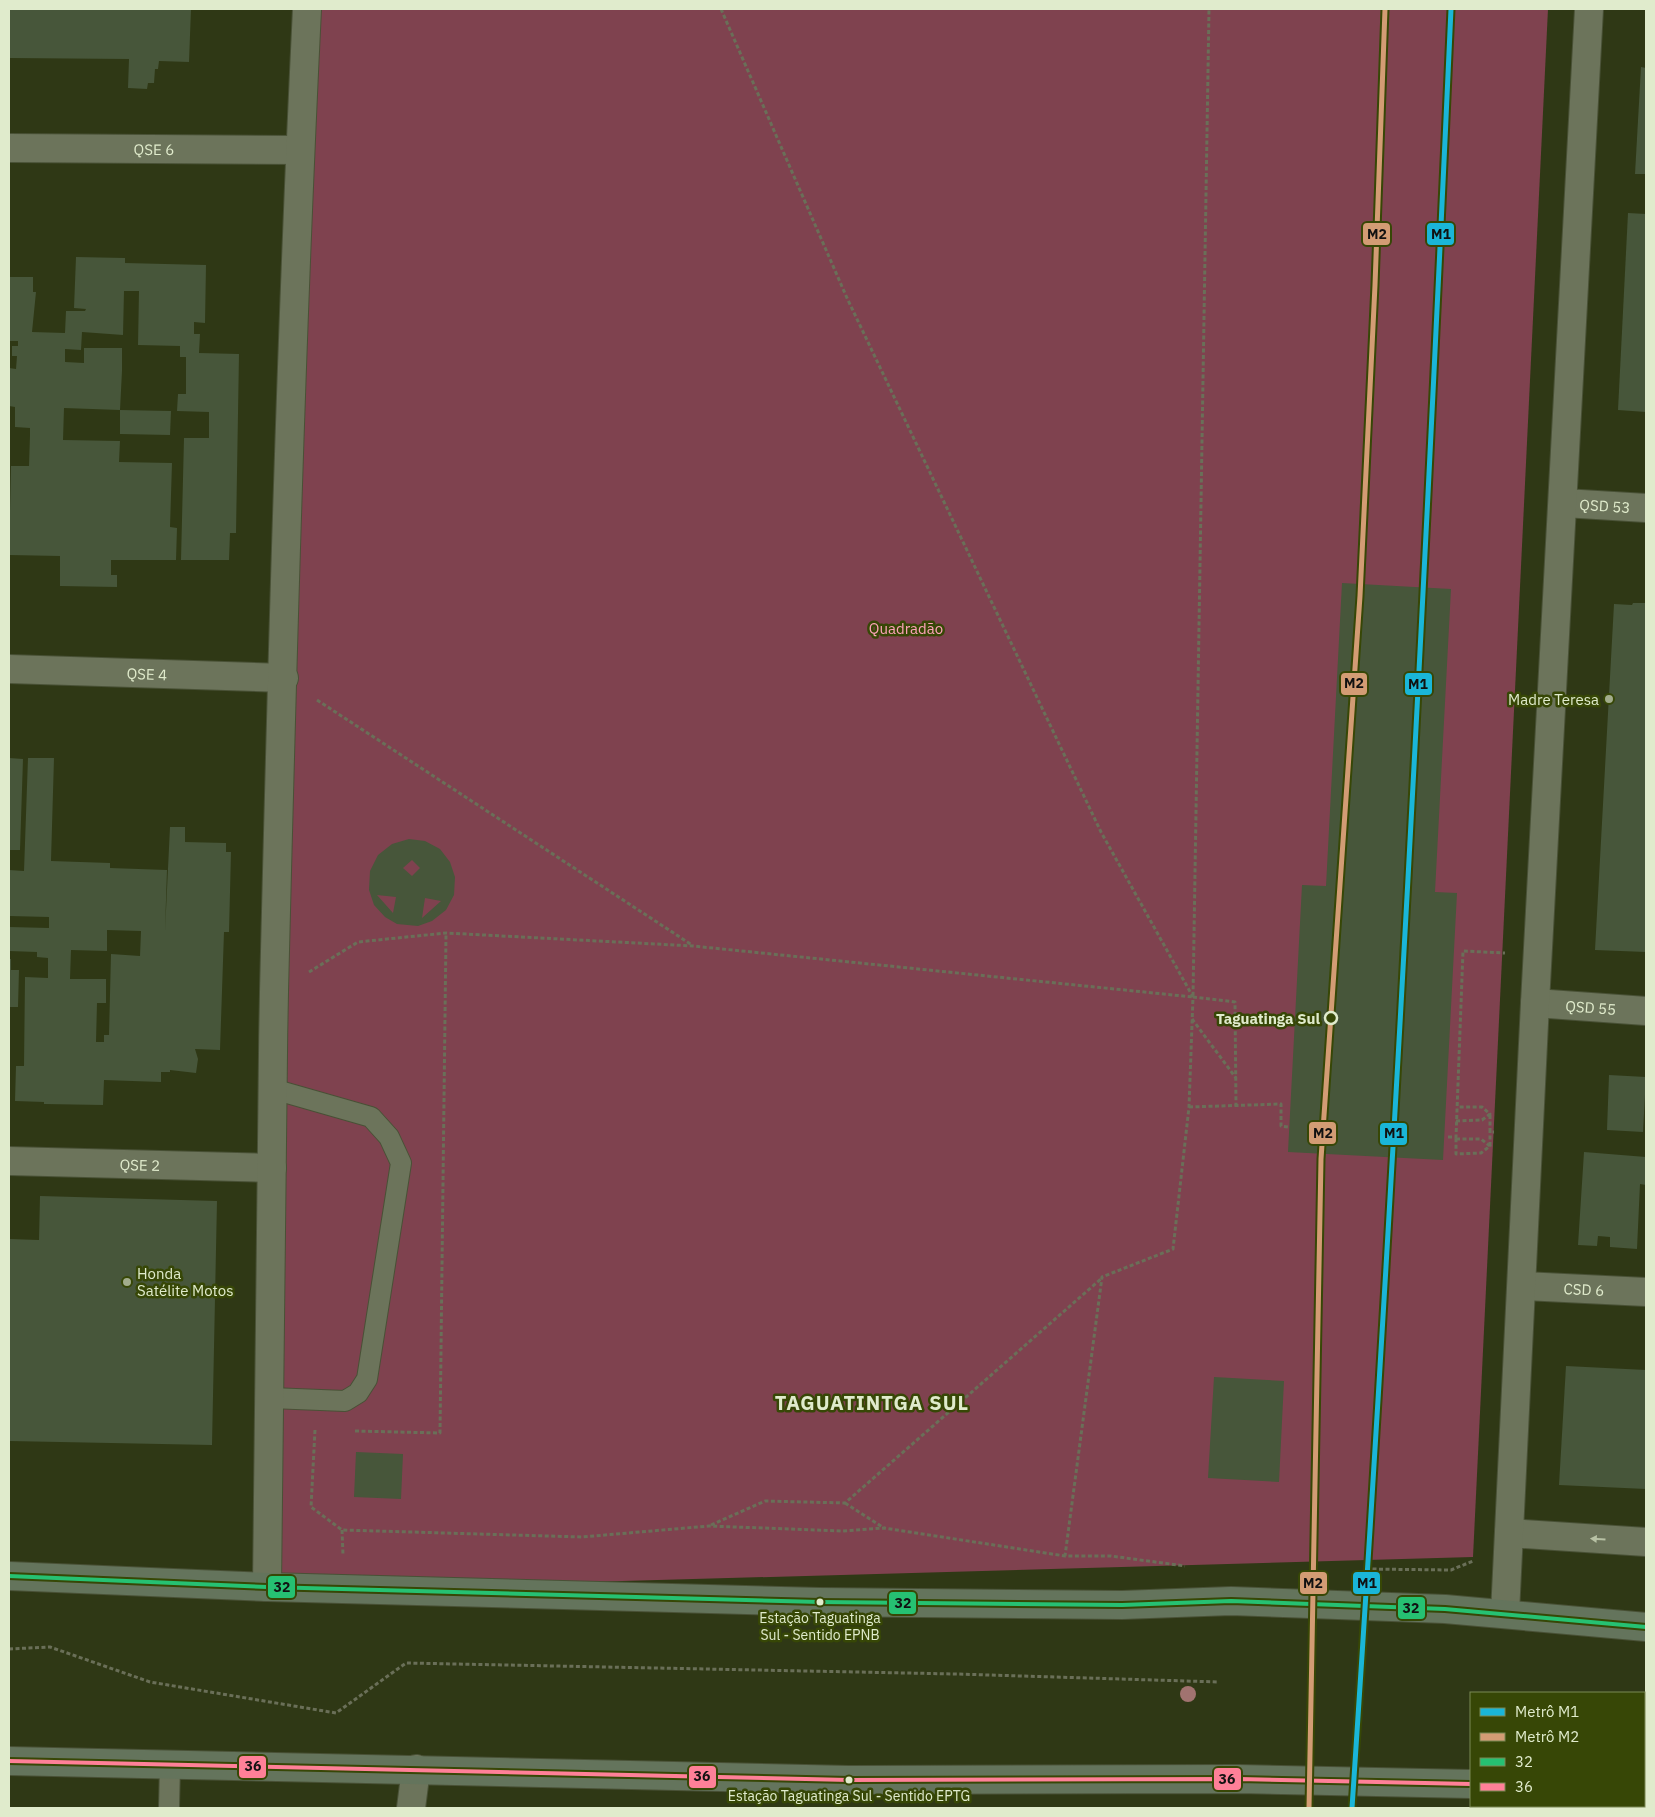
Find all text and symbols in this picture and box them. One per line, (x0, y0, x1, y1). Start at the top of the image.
street label: QSE 6 (134, 139, 174, 159)
line badge: M2 (1362, 222, 1391, 246)
line badge: M1 (1426, 222, 1455, 246)
text: M2 (1367, 225, 1387, 243)
text: M1 (1431, 225, 1452, 243)
street label: QSD 53 (1579, 494, 1631, 517)
park label: Quadradão (869, 619, 943, 638)
street label: QSE 4 (126, 663, 168, 684)
line badge: M2 (1340, 672, 1368, 696)
line badge: M1 (1404, 672, 1433, 696)
text: M2 (1344, 674, 1364, 692)
text: M1 (1408, 675, 1429, 693)
place label: Madre Teresa (1508, 690, 1599, 709)
marker: Madre Teresa (1603, 693, 1615, 705)
street label: QSD 55 (1565, 996, 1617, 1018)
place label: Taguatinga Sul (1216, 1009, 1320, 1028)
marker: Taguatinga Sul (1324, 1011, 1338, 1025)
line badge: M2 (1308, 1121, 1337, 1145)
line badge: M1 (1379, 1122, 1408, 1146)
text: M2 (1313, 1124, 1333, 1142)
text: M1 (1384, 1124, 1405, 1142)
street label: QSE 2 (119, 1154, 161, 1175)
place label: Honda Satélite Motos (137, 1264, 233, 1300)
marker: Honda Satélite Motos (121, 1276, 133, 1288)
street label: CSD 6 (1563, 1278, 1605, 1299)
district label: TAGUATINTGA SUL (775, 1389, 969, 1416)
one-way arrow (1589, 1535, 1605, 1543)
line badge: M2 (1299, 1571, 1328, 1595)
line badge: M1 (1352, 1571, 1381, 1595)
text: M2 (1303, 1574, 1323, 1592)
text: M1 (1357, 1574, 1378, 1592)
line badge: 32 (267, 1575, 296, 1599)
text: 32 (274, 1578, 290, 1596)
line badge: 32 (888, 1591, 917, 1615)
text: 32 (895, 1594, 911, 1612)
line badge: 32 (1397, 1596, 1426, 1620)
marker: Estação Taguatinga Sul - Sentido EPNB (815, 1597, 825, 1607)
text: 32 (1403, 1599, 1419, 1617)
place label: Estação Taguatinga Sul - Sentido EPNB (759, 1609, 881, 1644)
legend (1470, 1692, 1645, 1807)
text: Metrô M1 (1515, 1702, 1579, 1721)
text: Metrô M2 (1515, 1727, 1579, 1746)
text: 32 (1515, 1752, 1533, 1771)
line badge: 36 (238, 1755, 267, 1779)
text: 36 (245, 1757, 261, 1775)
line badge: 36 (688, 1765, 717, 1789)
text: 36 (694, 1767, 710, 1785)
line badge: 36 (1213, 1767, 1242, 1791)
text: 36 (1219, 1770, 1235, 1788)
marker: Estação Taguatinga Sul - Sentido EPTG (844, 1775, 854, 1785)
text: 36 (1515, 1777, 1533, 1796)
place label: Estação Taguatinga Sul - Sentido EPTG (728, 1787, 970, 1805)

